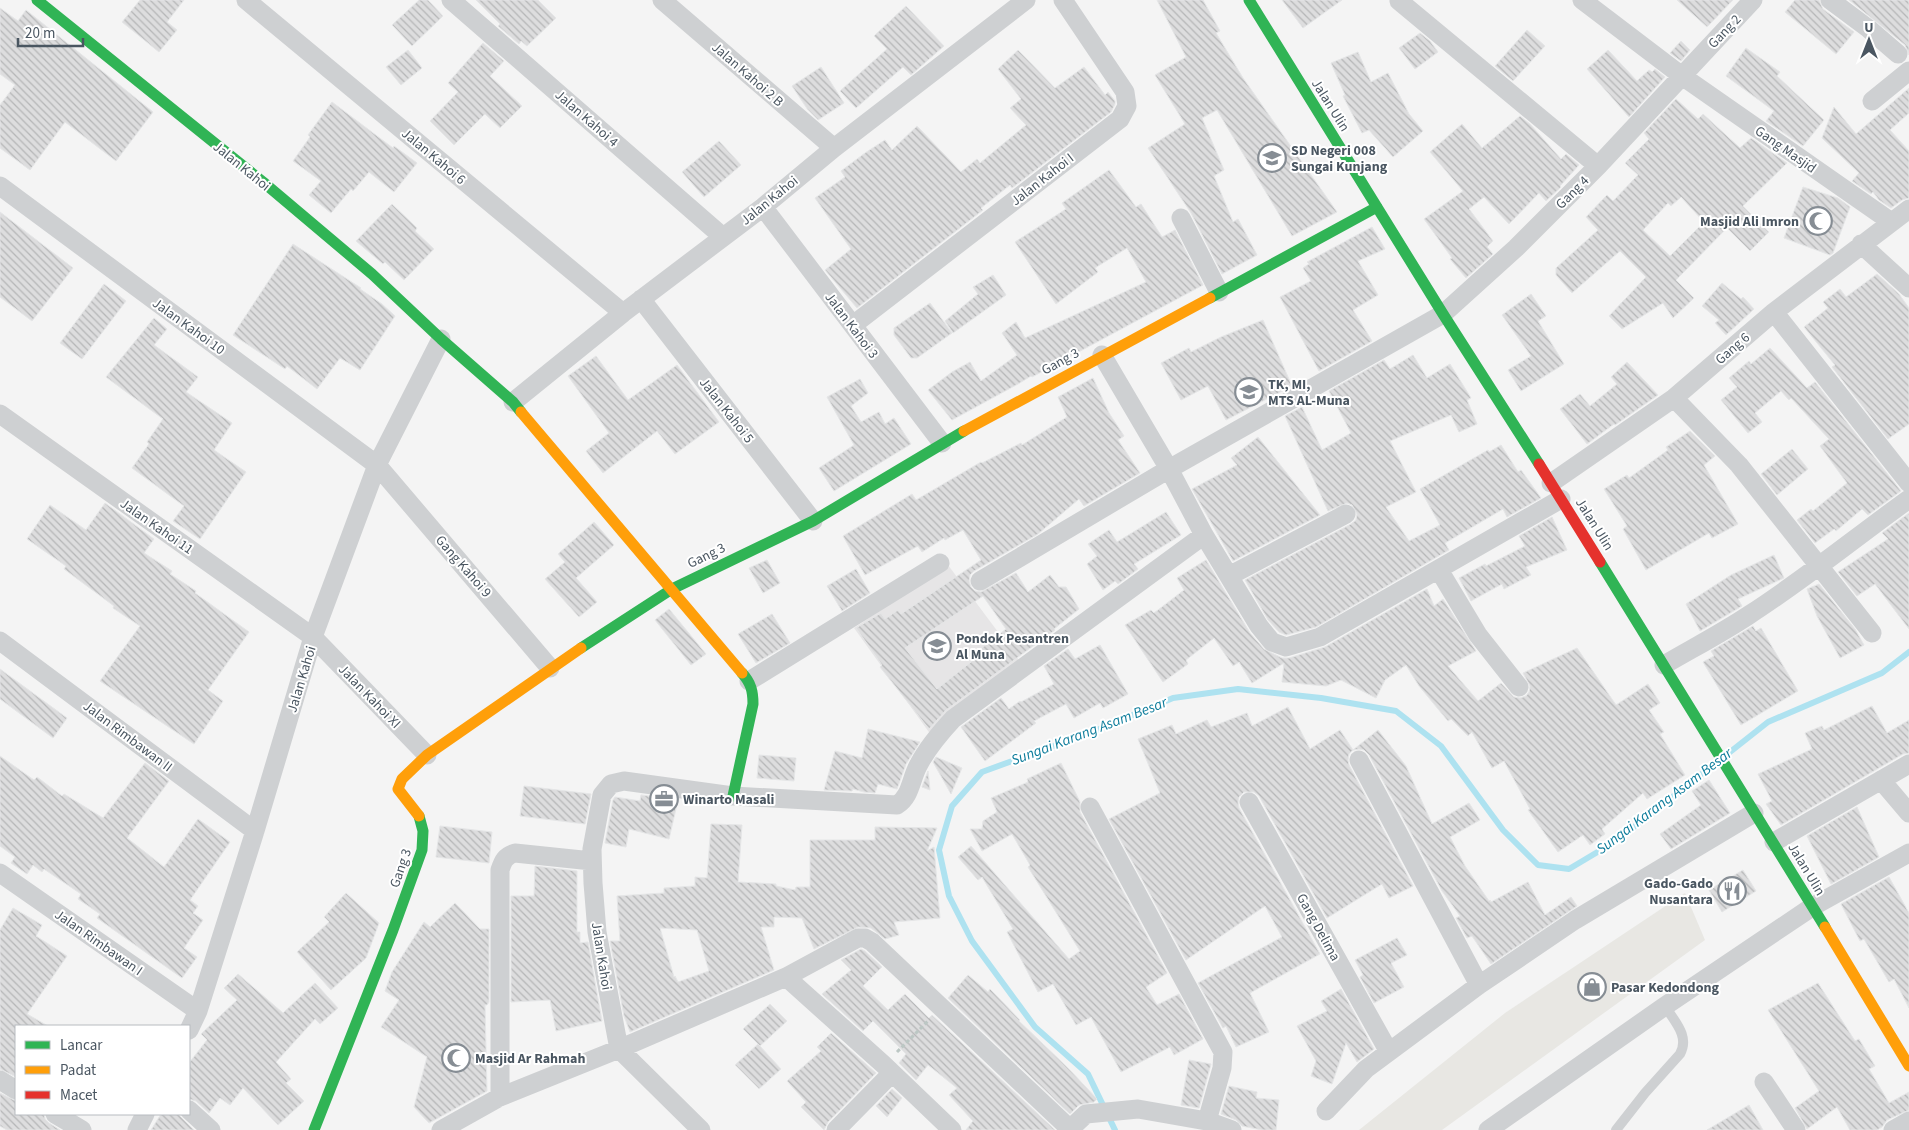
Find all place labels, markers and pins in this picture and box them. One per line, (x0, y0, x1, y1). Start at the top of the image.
place label: SD Negeri 008 Sungai Kunjang (1291, 141, 1388, 177)
school or university icon: SD Negeri 008 Sungai Kunjang (1257, 143, 1287, 173)
mosque icon: Masjid Ali Imron (1803, 206, 1833, 236)
place label: Masjid Ali Imron (1700, 212, 1799, 232)
place label: TK, MI, MTS AL-Muna (1268, 375, 1350, 411)
school or university icon: TK, MI, MTS AL-Muna (1234, 377, 1264, 407)
place label: Pondok Pesantren Al Muna (955, 629, 1069, 665)
school or university icon: Pondok Pesantren Al Muna (922, 631, 952, 661)
office icon: Winarto Masali (649, 784, 679, 814)
place label: Winarto Masali (683, 790, 775, 810)
place label: Gado-Gado Nusantara (1644, 874, 1713, 910)
restaurant icon: Gado-Gado Nusantara (1717, 876, 1747, 906)
shop icon: Pasar Kedondong (1577, 972, 1607, 1002)
place label: Pasar Kedondong (1611, 978, 1719, 998)
mosque icon: Masjid Ar Rahmah (441, 1043, 471, 1073)
place label: Masjid Ar Rahmah (475, 1049, 585, 1069)

